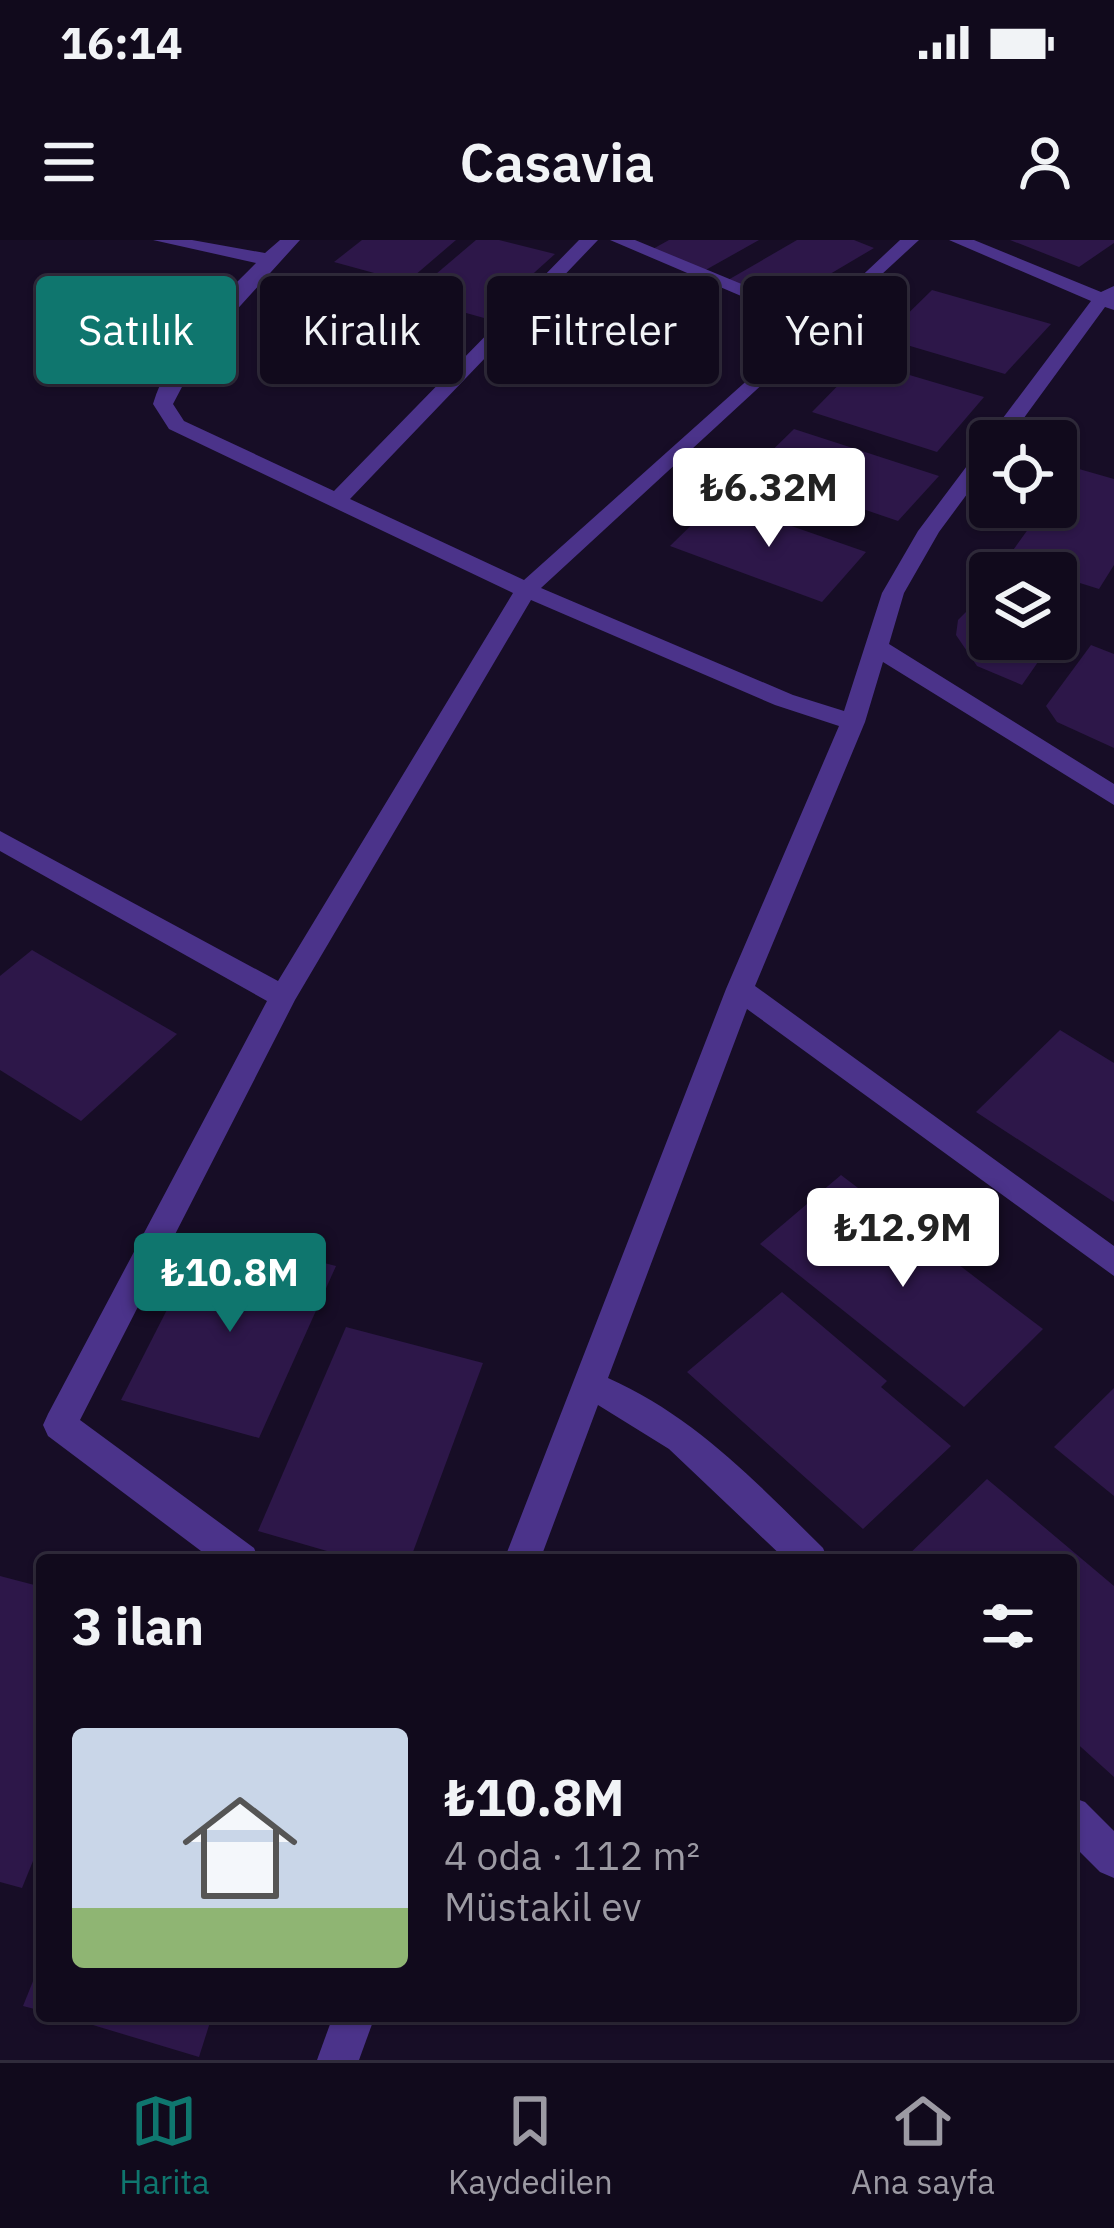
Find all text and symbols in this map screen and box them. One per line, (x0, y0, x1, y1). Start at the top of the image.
text: 16:14 (60, 13, 183, 71)
text: Casavia (460, 127, 654, 197)
icon: menu (36, 129, 102, 195)
icon: person (1012, 129, 1078, 195)
chip: Satılık (36, 276, 236, 384)
chip: Kiralık (260, 276, 463, 384)
chip: Filtreler (487, 276, 719, 384)
chip: Yeni (743, 276, 907, 384)
map controls (969, 420, 1077, 660)
button: locate (969, 420, 1077, 528)
pin: ₺6.32M (671, 448, 867, 550)
text: ₺6.32M (700, 461, 838, 512)
button: layers (969, 552, 1077, 660)
pin: ₺12.9M (805, 1188, 1001, 1290)
text: ₺12.9M (834, 1201, 972, 1252)
pin: ₺10.8M (132, 1233, 328, 1335)
text: ₺10.8M (161, 1246, 299, 1297)
text: 3 ilan (72, 1593, 204, 1659)
icon: filters (975, 1593, 1041, 1659)
text: ₺10.8M (444, 1764, 625, 1830)
icon: home (168, 1776, 312, 1920)
text: 4 oda · 112 m² (444, 1830, 700, 1881)
text: Müstakil ev (444, 1881, 641, 1932)
tab: Harita (119, 2088, 210, 2203)
tab: Kaydedilen (448, 2088, 613, 2203)
tab: Ana sayfa (851, 2088, 995, 2203)

